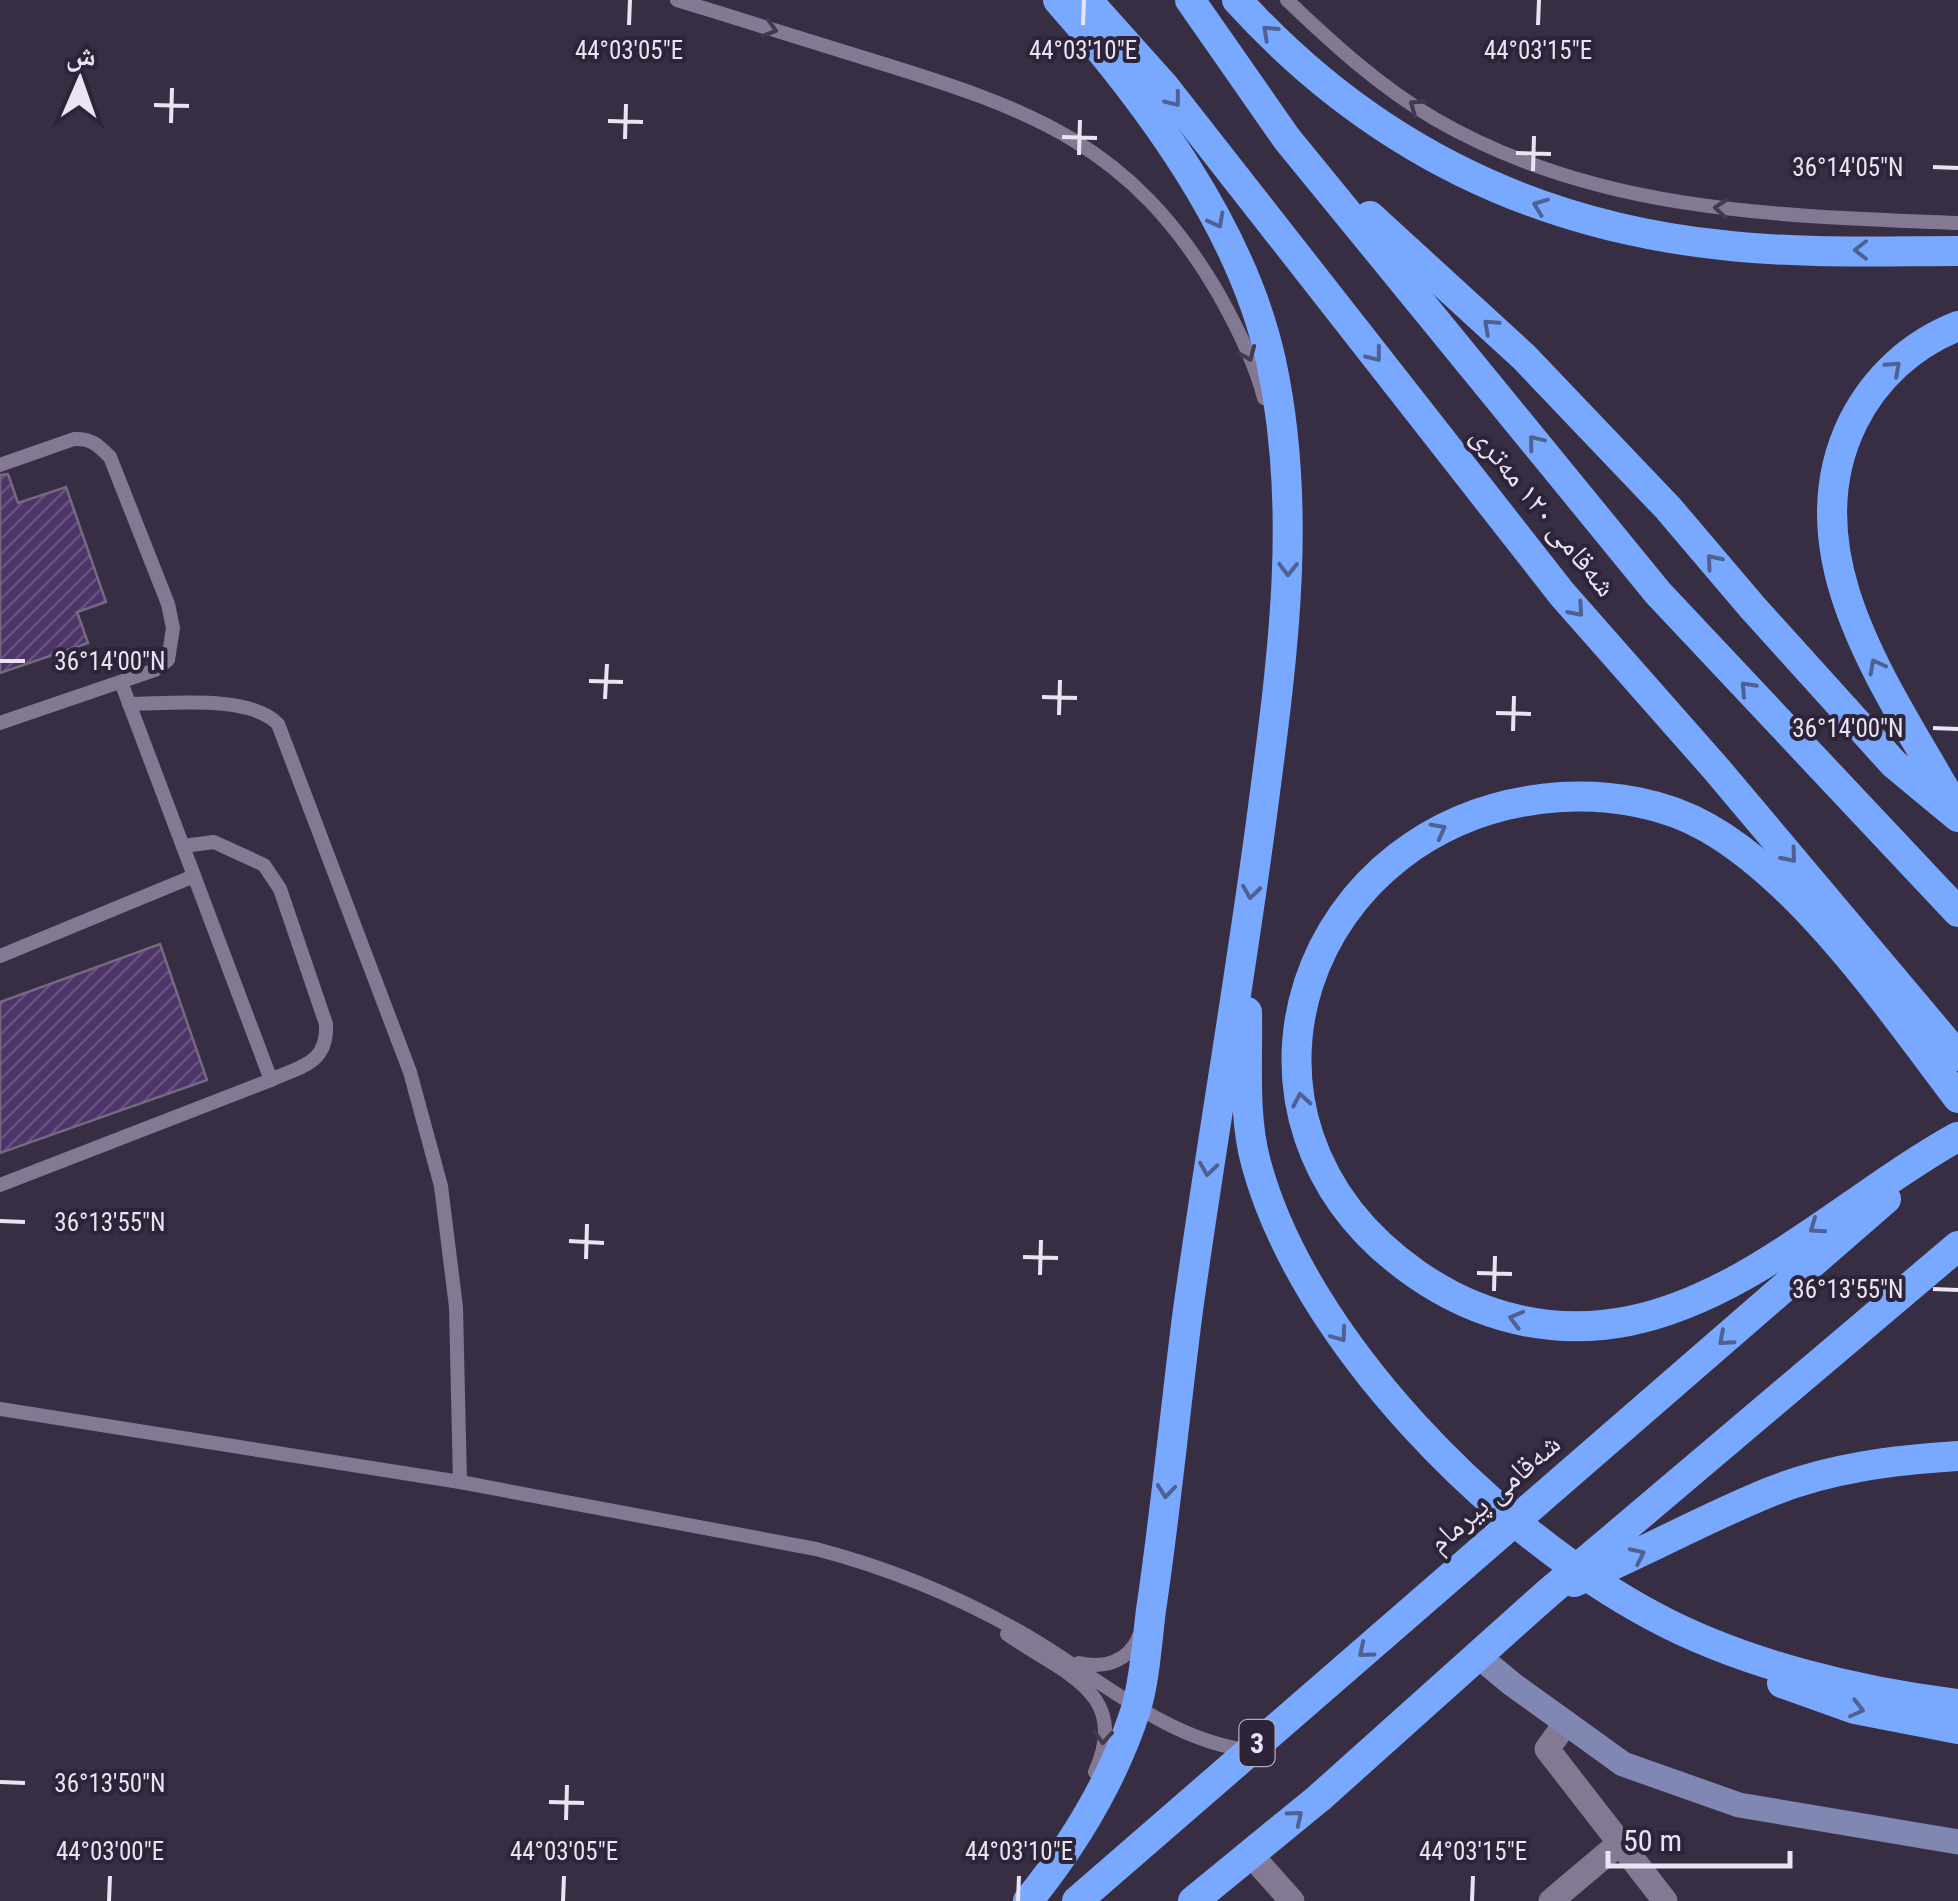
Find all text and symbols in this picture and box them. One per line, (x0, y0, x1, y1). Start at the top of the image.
one-way arrow (761, 17, 778, 38)
one-way arrow (1263, 26, 1281, 44)
north arrow (30, 30, 130, 130)
text: 44°03'05"E (575, 36, 683, 65)
text: 44°03'10"E (1029, 36, 1137, 65)
text: 44°03'15"E (1484, 36, 1592, 65)
text: ش (65, 39, 96, 73)
one-way arrow (1163, 88, 1180, 106)
one-way arrow (1409, 100, 1427, 118)
text: 36°14'05"N (1792, 153, 1904, 182)
one-way arrow (1713, 197, 1729, 219)
one-way arrow (1533, 198, 1550, 218)
one-way arrow (1205, 210, 1224, 228)
one-way arrow (1852, 240, 1868, 261)
one-way arrow (1483, 319, 1501, 337)
one-way arrow (1236, 344, 1256, 362)
one-way arrow (1363, 344, 1381, 362)
one-way arrow (1882, 362, 1901, 380)
street label: شەقامی ١٢٠ مەتری (1464, 418, 1624, 604)
one-way arrow (1529, 436, 1547, 454)
one-way arrow (1707, 554, 1725, 573)
one-way arrow (1277, 562, 1299, 578)
one-way arrow (1565, 598, 1583, 617)
text: 36°14'00"N (54, 647, 166, 676)
one-way arrow (1869, 659, 1888, 677)
one-way arrow (1741, 681, 1759, 700)
text: 36°14'00"N (1792, 714, 1904, 743)
one-way arrow (1428, 823, 1446, 843)
one-way arrow (1778, 844, 1796, 862)
one-way arrow (1242, 884, 1263, 900)
one-way arrow (1291, 1092, 1312, 1108)
one-way arrow (1198, 1160, 1219, 1177)
text: 36°13'55"N (54, 1208, 166, 1237)
one-way arrow (1809, 1215, 1827, 1233)
text: 36°13'55"N (1792, 1275, 1904, 1304)
one-way arrow (1508, 1310, 1525, 1331)
one-way arrow (1328, 1323, 1347, 1342)
one-way arrow (1718, 1327, 1737, 1345)
street label: شەقامی پیرمام (1420, 1426, 1568, 1561)
one-way arrow (1156, 1483, 1178, 1499)
one-way arrow (1628, 1547, 1646, 1567)
one-way arrow (1359, 1639, 1377, 1657)
one-way arrow (1848, 1697, 1865, 1718)
road number: 3 (1240, 1720, 1274, 1766)
one-way arrow (1093, 1730, 1115, 1746)
text: 36°13'50"N (54, 1769, 166, 1798)
scale bar (1608, 1806, 1790, 1868)
one-way arrow (1285, 1811, 1303, 1829)
text: 50 m (1623, 1823, 1682, 1858)
text: 44°03'00"E (56, 1837, 164, 1866)
text: 44°03'05"E (510, 1837, 618, 1866)
text: 44°03'10"E (965, 1837, 1073, 1866)
text: 44°03'15"E (1419, 1837, 1527, 1866)

